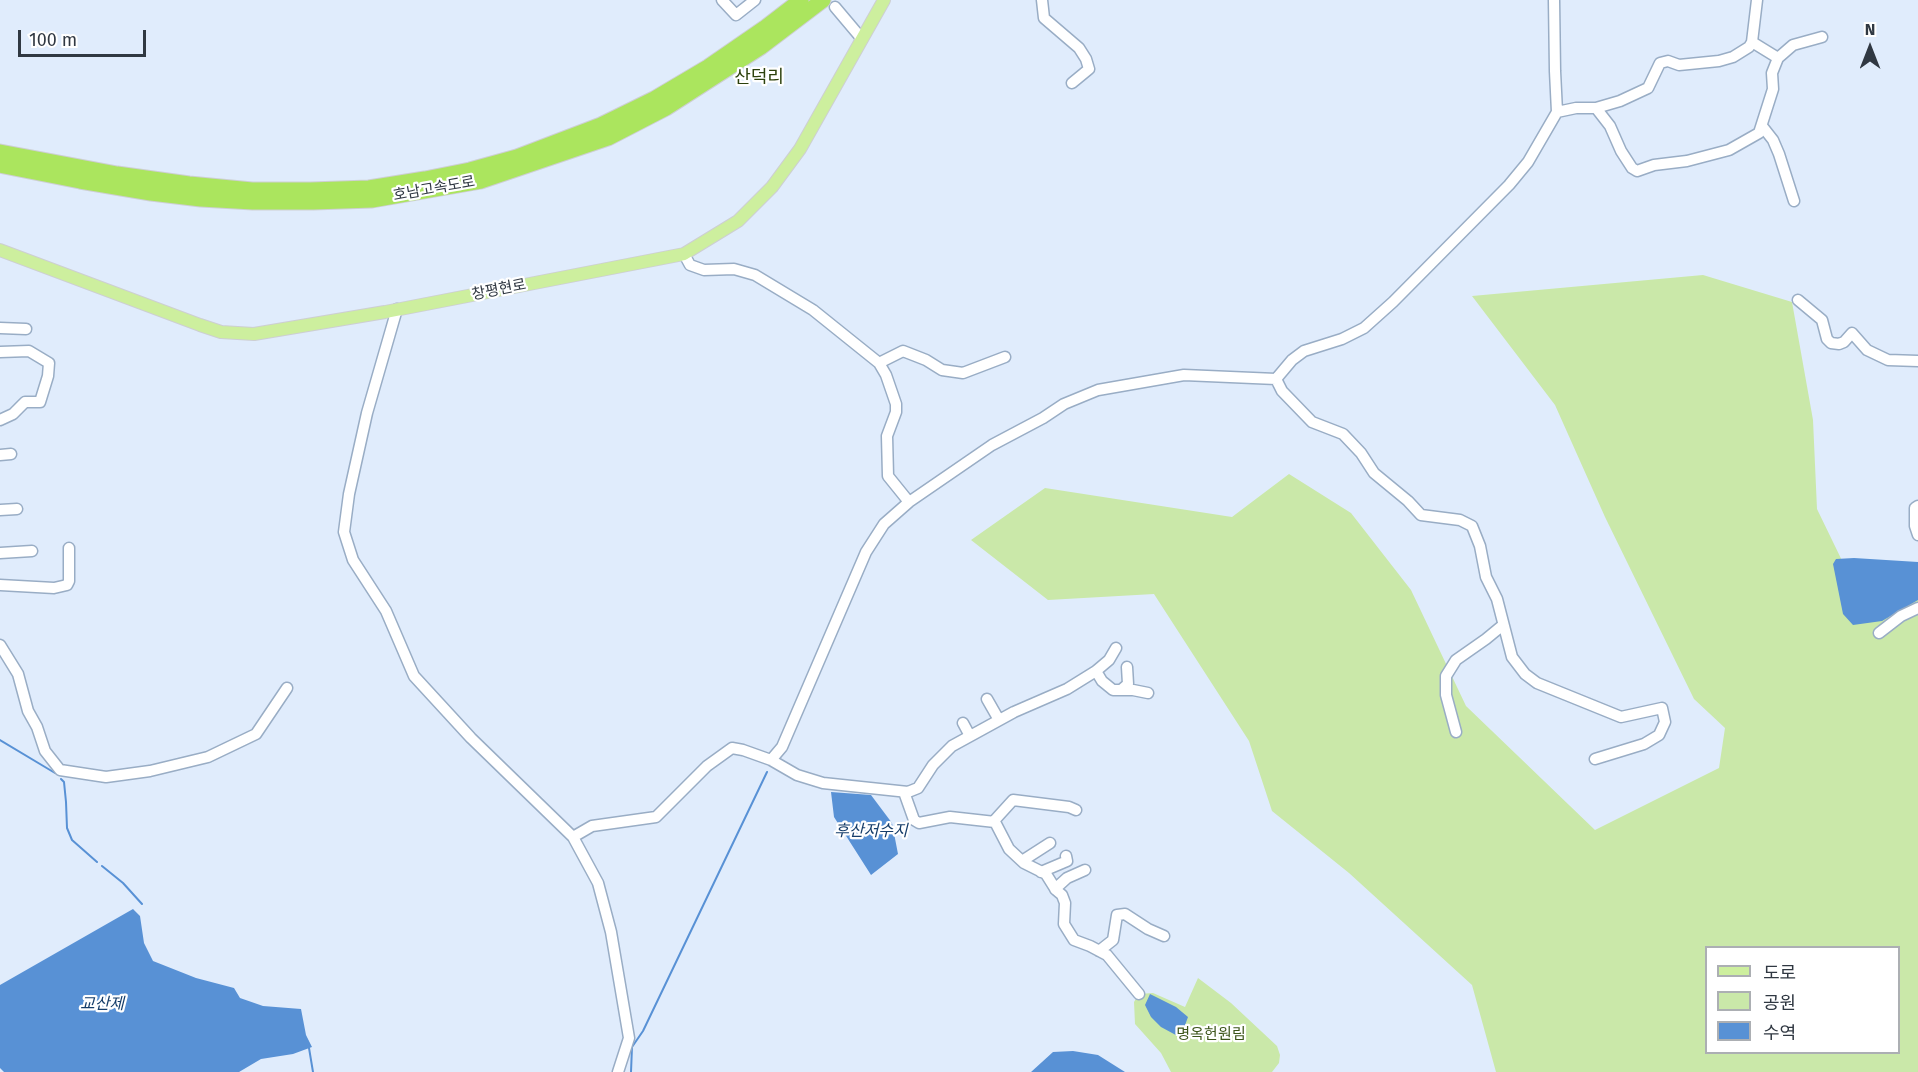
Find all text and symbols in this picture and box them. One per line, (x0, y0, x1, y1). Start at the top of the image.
scale bar (21, 18, 148, 56)
north arrow (1840, 18, 1900, 78)
text: N (1865, 20, 1875, 39)
text: 100 m (29, 29, 77, 51)
district label: 산덕리 (734, 67, 784, 89)
street label: 호남고속도로 (392, 173, 476, 205)
street label: 창평현로 (470, 276, 528, 304)
water label: 후산저수지 (834, 822, 908, 842)
legend (1705, 946, 1900, 1054)
text: 도로 (1763, 962, 1796, 984)
text: 공원 (1763, 992, 1796, 1014)
water label: 교산제 (80, 995, 124, 1015)
text: 수역 (1763, 1022, 1796, 1044)
park label: 명옥헌원림 (1177, 1026, 1245, 1044)

